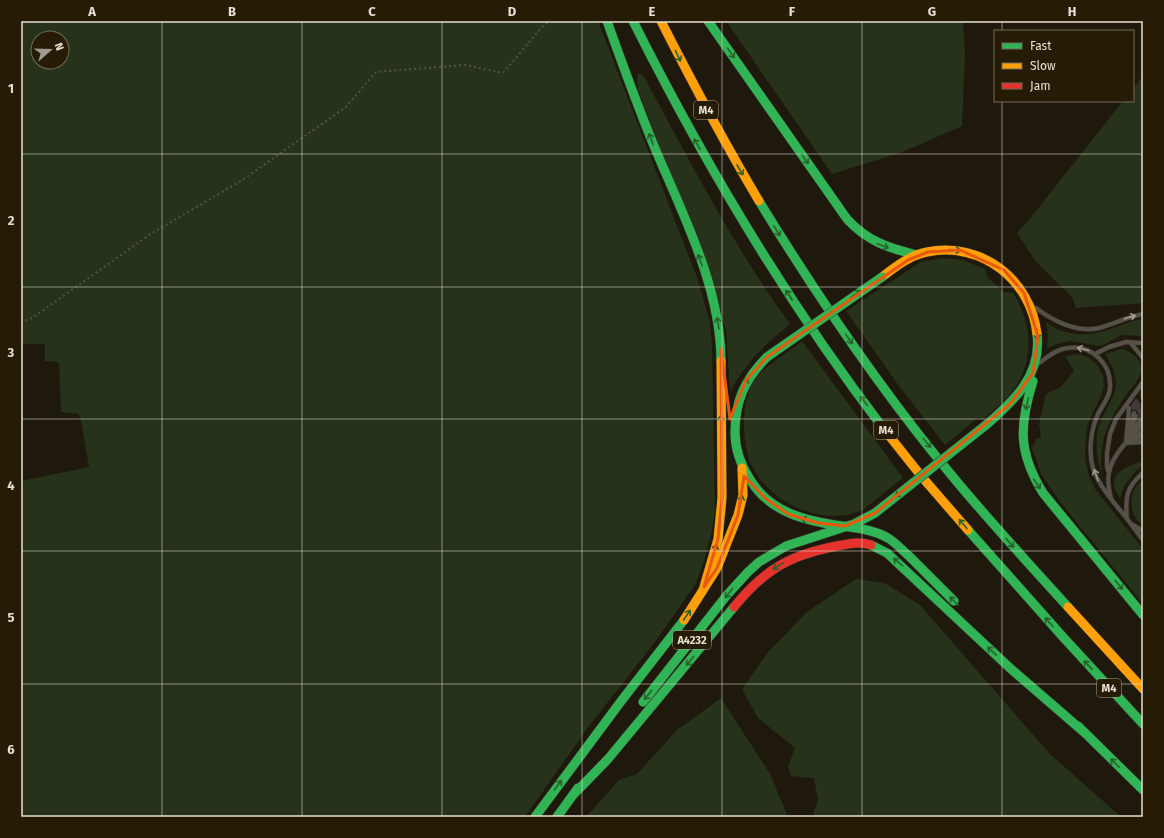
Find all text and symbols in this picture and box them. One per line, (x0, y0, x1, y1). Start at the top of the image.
text: A (87, 4, 96, 19)
text: B (228, 4, 236, 19)
text: C (368, 4, 376, 19)
text: D (508, 4, 517, 19)
text: E (649, 4, 656, 19)
text: F (789, 4, 796, 19)
text: G (928, 4, 936, 19)
text: H (1068, 4, 1076, 19)
north arrow (30, 30, 70, 70)
legend (994, 30, 1134, 102)
text: Fast (1030, 39, 1052, 53)
text: N (52, 41, 66, 52)
one-way arrow (727, 47, 735, 58)
one-way arrow (675, 50, 682, 62)
text: Slow (1030, 59, 1056, 73)
text: Jam (1030, 79, 1050, 93)
text: 1 (8, 81, 14, 96)
road number: M4 (694, 101, 718, 119)
one-way arrow (646, 134, 654, 146)
one-way arrow (692, 138, 700, 150)
one-way arrow (801, 154, 809, 165)
one-way arrow (736, 164, 744, 176)
text: 2 (8, 213, 15, 228)
one-way arrow (773, 225, 781, 237)
one-way arrow (876, 242, 888, 250)
one-way arrow (949, 247, 962, 254)
one-way arrow (696, 254, 704, 266)
one-way arrow (785, 290, 793, 301)
one-way arrow (851, 290, 862, 298)
one-way arrow (1123, 313, 1136, 320)
one-way arrow (714, 316, 722, 329)
one-way arrow (1034, 327, 1041, 340)
one-way arrow (845, 333, 853, 344)
text: 3 (7, 345, 15, 360)
one-way arrow (1076, 345, 1089, 353)
one-way arrow (742, 377, 750, 389)
one-way arrow (860, 396, 868, 407)
one-way arrow (1022, 397, 1030, 410)
one-way arrow (717, 415, 725, 428)
road number: M4 (874, 421, 898, 439)
one-way arrow (922, 438, 931, 449)
one-way arrow (1091, 470, 1099, 482)
text: 4 (7, 478, 15, 493)
one-way arrow (1033, 478, 1041, 489)
one-way arrow (895, 488, 906, 497)
one-way arrow (738, 495, 746, 508)
one-way arrow (800, 516, 813, 524)
one-way arrow (958, 519, 968, 529)
one-way arrow (1006, 537, 1015, 548)
one-way arrow (711, 544, 719, 557)
one-way arrow (893, 558, 903, 567)
one-way arrow (772, 562, 784, 570)
one-way arrow (1114, 580, 1123, 591)
one-way arrow (724, 587, 733, 598)
one-way arrow (949, 596, 959, 606)
text: 5 (8, 610, 15, 625)
one-way arrow (683, 610, 691, 621)
one-way arrow (1044, 617, 1053, 627)
road number: A4232 (673, 631, 711, 649)
one-way arrow (987, 647, 997, 656)
one-way arrow (686, 655, 694, 666)
one-way arrow (1083, 660, 1092, 670)
road number: M4 (1097, 679, 1121, 697)
one-way arrow (644, 690, 653, 701)
text: 6 (7, 742, 15, 757)
one-way arrow (1110, 758, 1120, 768)
one-way arrow (554, 780, 562, 791)

